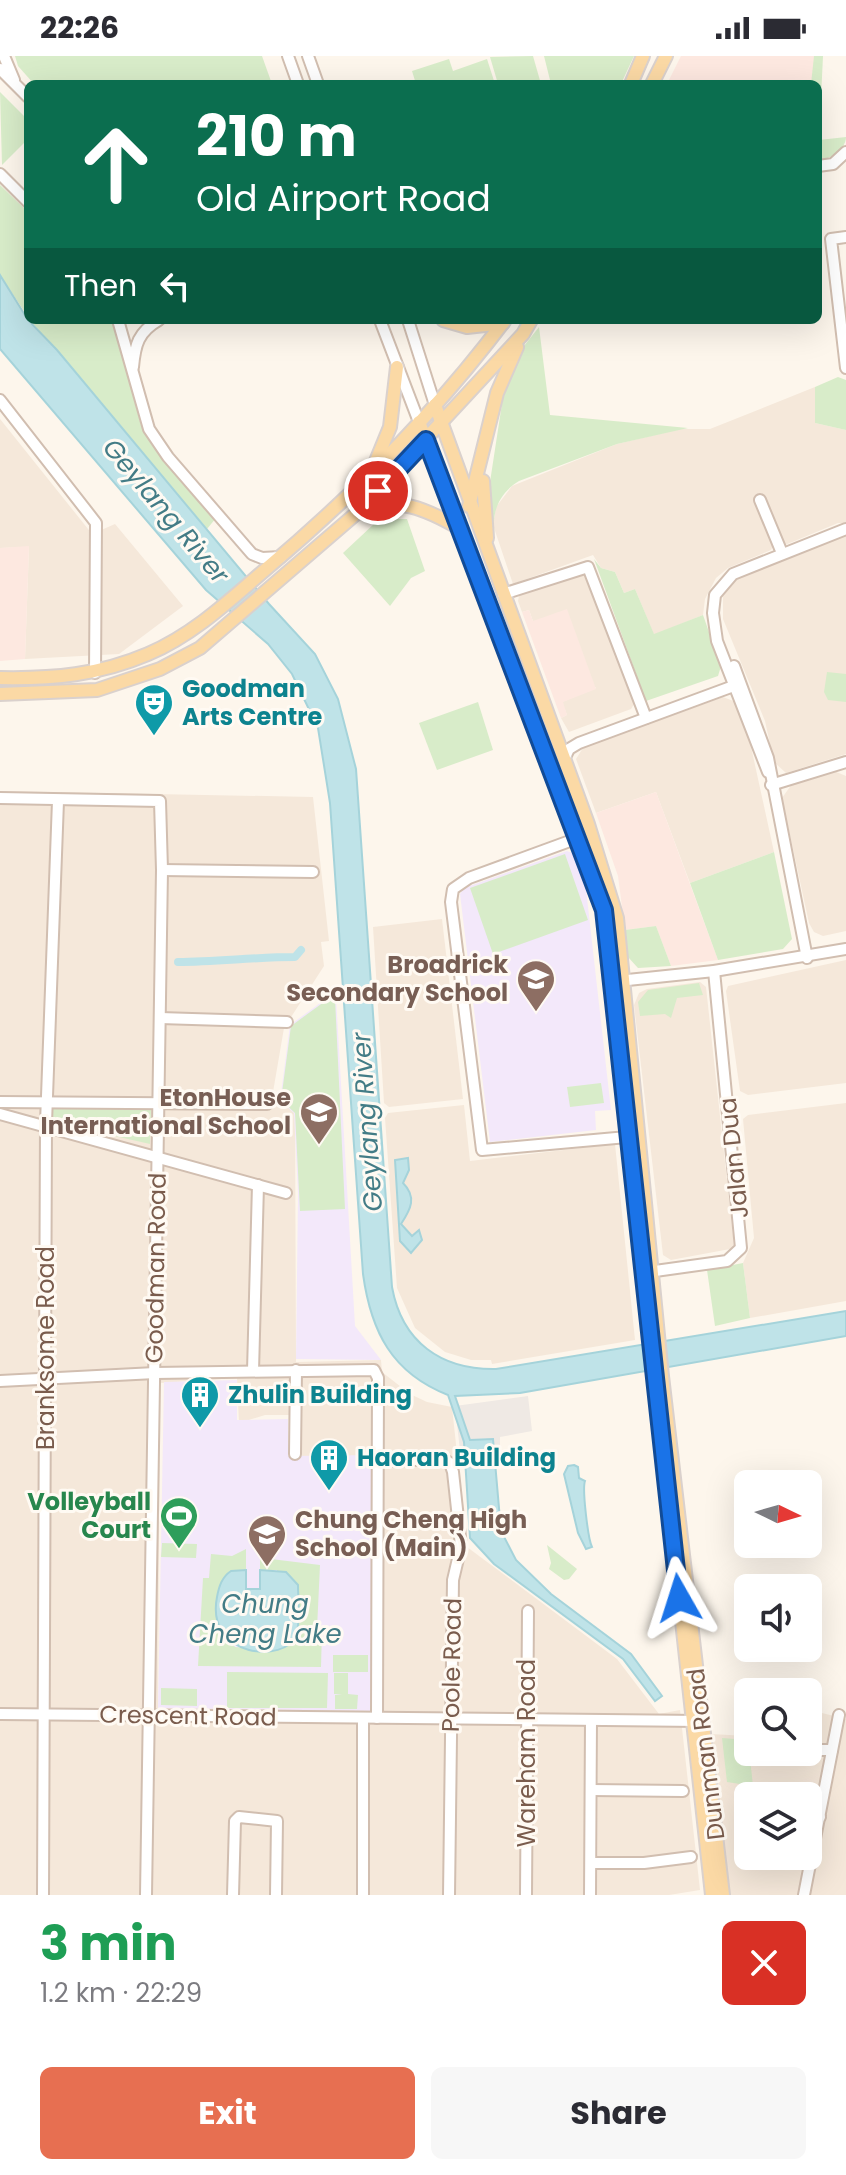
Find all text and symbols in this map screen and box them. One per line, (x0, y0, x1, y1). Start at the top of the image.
text: 22:26 (40, 6, 119, 49)
text: 210 m (196, 97, 357, 176)
icon: ahead (64, 112, 168, 216)
text: Old Airport Road (196, 173, 491, 224)
text: Then (64, 264, 137, 307)
icon: left (153, 264, 197, 308)
water label: Geylang River (95, 431, 238, 592)
pin (344, 457, 412, 525)
icon: arrive (356, 469, 400, 513)
place label: Goodman Arts Centre (182, 672, 322, 733)
theatre icon: Goodman Arts Centre (133, 682, 175, 737)
place label: Broadrick Secondary School (286, 948, 508, 1009)
school or university icon: Broadrick Secondary School (515, 958, 557, 1013)
water label: Geylang River (343, 1030, 391, 1213)
place label: EtonHouse International School (41, 1081, 291, 1142)
school or university icon: EtonHouse International School (298, 1091, 340, 1146)
street label: Jalan Dua (711, 1096, 756, 1220)
street label: Goodman Road (137, 1172, 174, 1364)
street label: Branksome Road (29, 1246, 62, 1450)
building icon: Zhulin Building (179, 1374, 221, 1429)
place label: Zhulin Building (228, 1378, 412, 1411)
building icon: Haoran Building (308, 1437, 350, 1492)
place label: Haoran Building (357, 1441, 556, 1474)
north arrow (734, 1470, 822, 1558)
map controls (734, 1470, 822, 1870)
place label: Volleyball Court (27, 1485, 151, 1546)
sports icon: Volleyball Court (158, 1495, 200, 1550)
place label: Chung Cheng High School (Main) (295, 1503, 527, 1564)
school or university icon: Chung Cheng High School (Main) (246, 1513, 288, 1568)
position arrow (637, 1556, 721, 1640)
button: sound (734, 1574, 822, 1662)
water label: Chung Cheng Lake (188, 1586, 342, 1652)
street label: Poole Road (434, 1598, 469, 1732)
street label: Wareham Road (510, 1659, 543, 1847)
street label: Dunman Road (679, 1666, 732, 1842)
button: search (734, 1678, 822, 1766)
street label: Crescent Road (99, 1697, 277, 1734)
button: layers (734, 1782, 822, 1870)
text: 3 min (40, 1910, 177, 1977)
button: close (722, 1921, 806, 2005)
text: 1.2 km · 22:29 (40, 1975, 202, 2011)
button: Exit (40, 2067, 415, 2159)
button: Share (431, 2067, 806, 2159)

